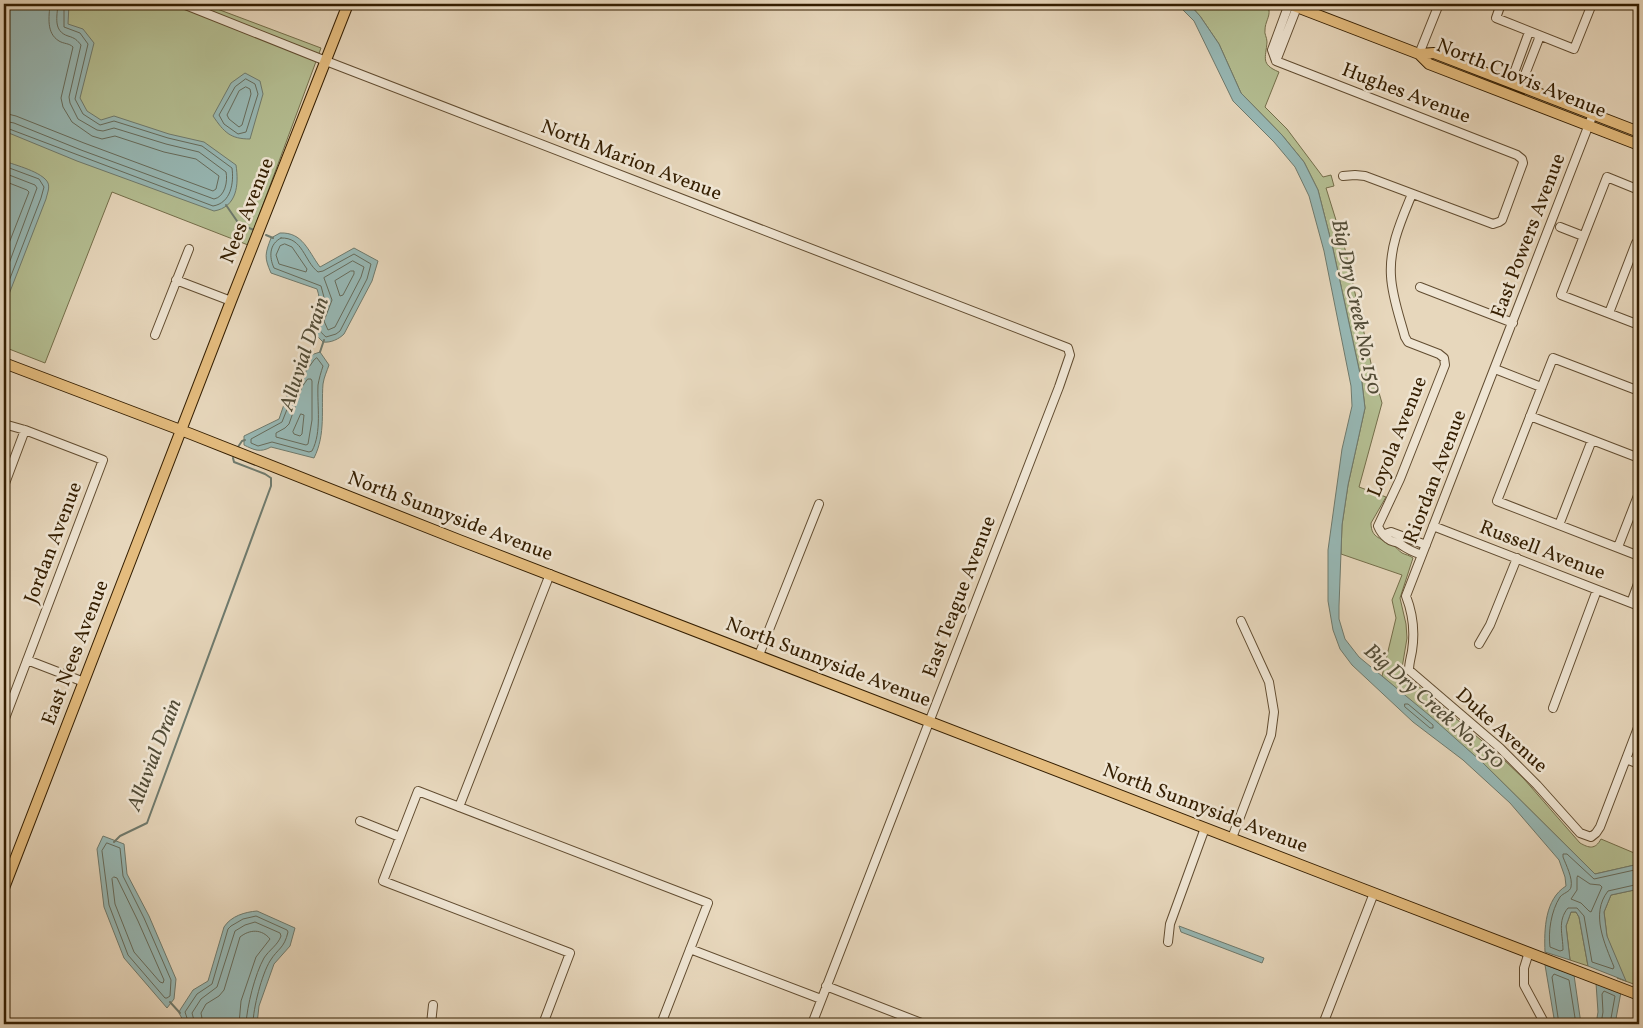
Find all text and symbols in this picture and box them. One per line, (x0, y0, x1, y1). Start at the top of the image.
street label: North Clovis Avenue (1432, 32, 1610, 126)
street label: Hughes Avenue (1338, 57, 1474, 131)
street label: North Marion Avenue (536, 114, 726, 208)
street label: East Powers Avenue (1485, 150, 1573, 322)
street label: Nees Avenue (214, 154, 282, 268)
water label: Big Dry Creek No. 150 (1323, 217, 1389, 397)
water label: Alluvial Drain (273, 293, 337, 415)
street label: Loyola Avenue (1361, 372, 1435, 502)
street label: Riordan Avenue (1398, 406, 1474, 548)
street label: North Sunnyside Avenue (343, 465, 557, 569)
street label: Jordan Avenue (18, 478, 90, 608)
street label: East Teague Avenue (916, 512, 1004, 682)
street label: Russell Avenue (1475, 514, 1609, 588)
street label: East Nees Avenue (35, 576, 117, 730)
street label: North Sunnyside Avenue (721, 611, 935, 715)
water label: Big Dry Creek No. 150 (1357, 637, 1511, 777)
street label: Duke Avenue (1449, 682, 1553, 780)
water label: Alluvial Drain (120, 695, 190, 816)
street label: North Sunnyside Avenue (1098, 757, 1312, 861)

